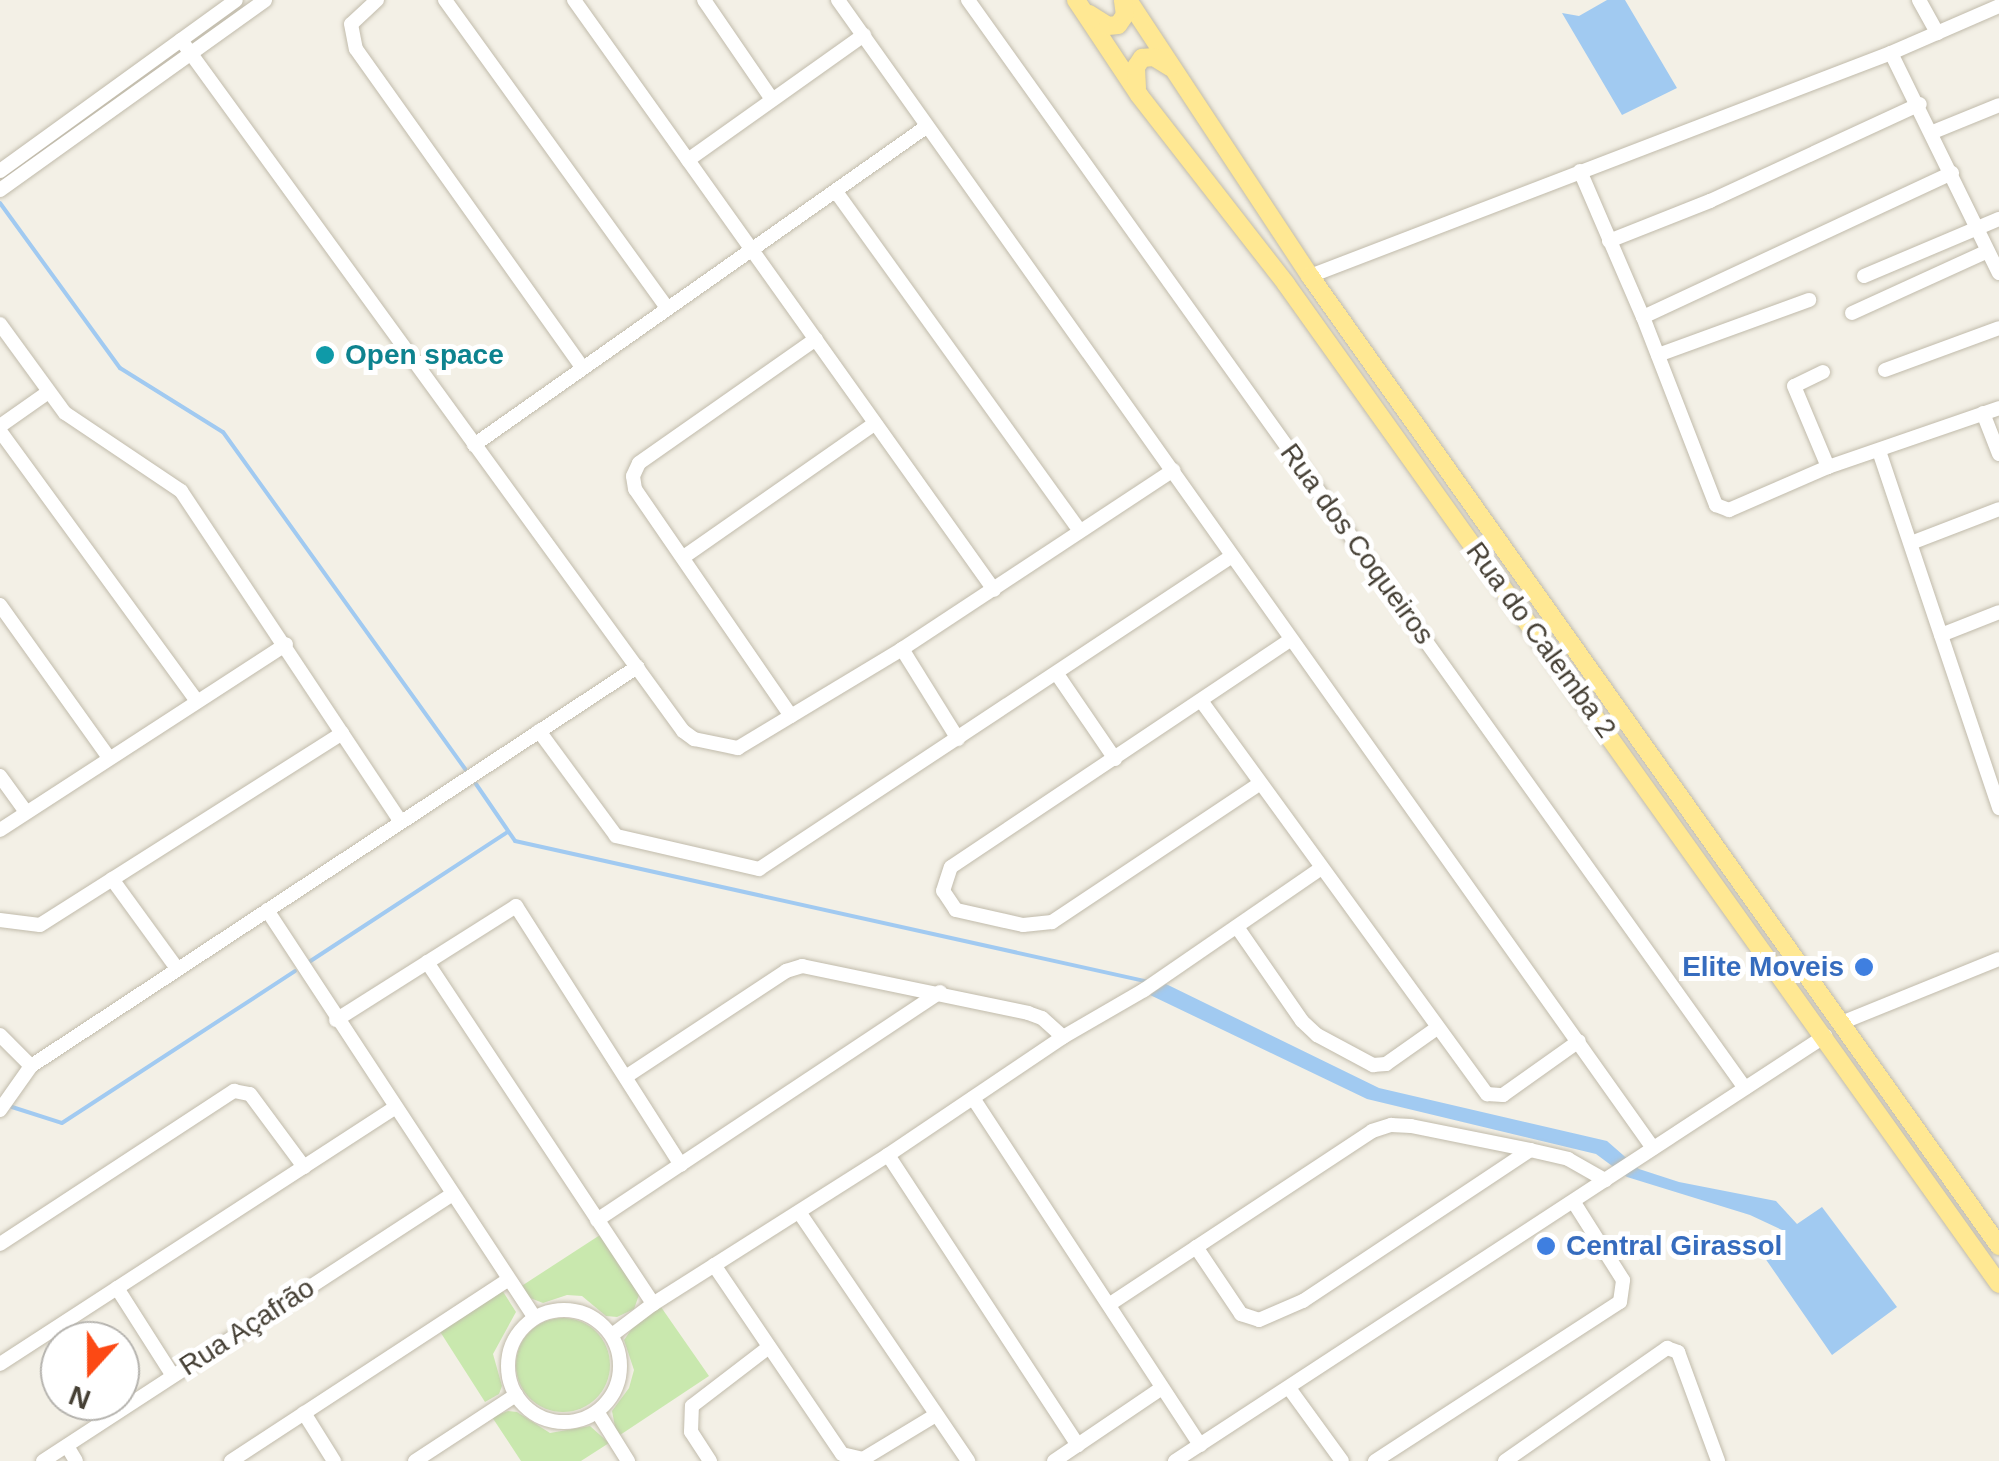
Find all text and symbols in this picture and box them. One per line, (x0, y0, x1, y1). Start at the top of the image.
place label: Open space (345, 338, 504, 372)
marker: Open space (314, 344, 336, 366)
street label: Rua dos Coqueiros (1273, 437, 1441, 651)
street label: Rua do Calemba 2 (1459, 536, 1623, 744)
place label: Elite Moveis (1682, 950, 1844, 984)
marker: Elite Moveis (1853, 956, 1875, 978)
place label: Central Girassol (1566, 1229, 1782, 1263)
marker: Central Girassol (1535, 1235, 1557, 1257)
street label: Rua Açafrão (173, 1271, 321, 1383)
north arrow (40, 1321, 140, 1421)
text: N (65, 1380, 95, 1416)

